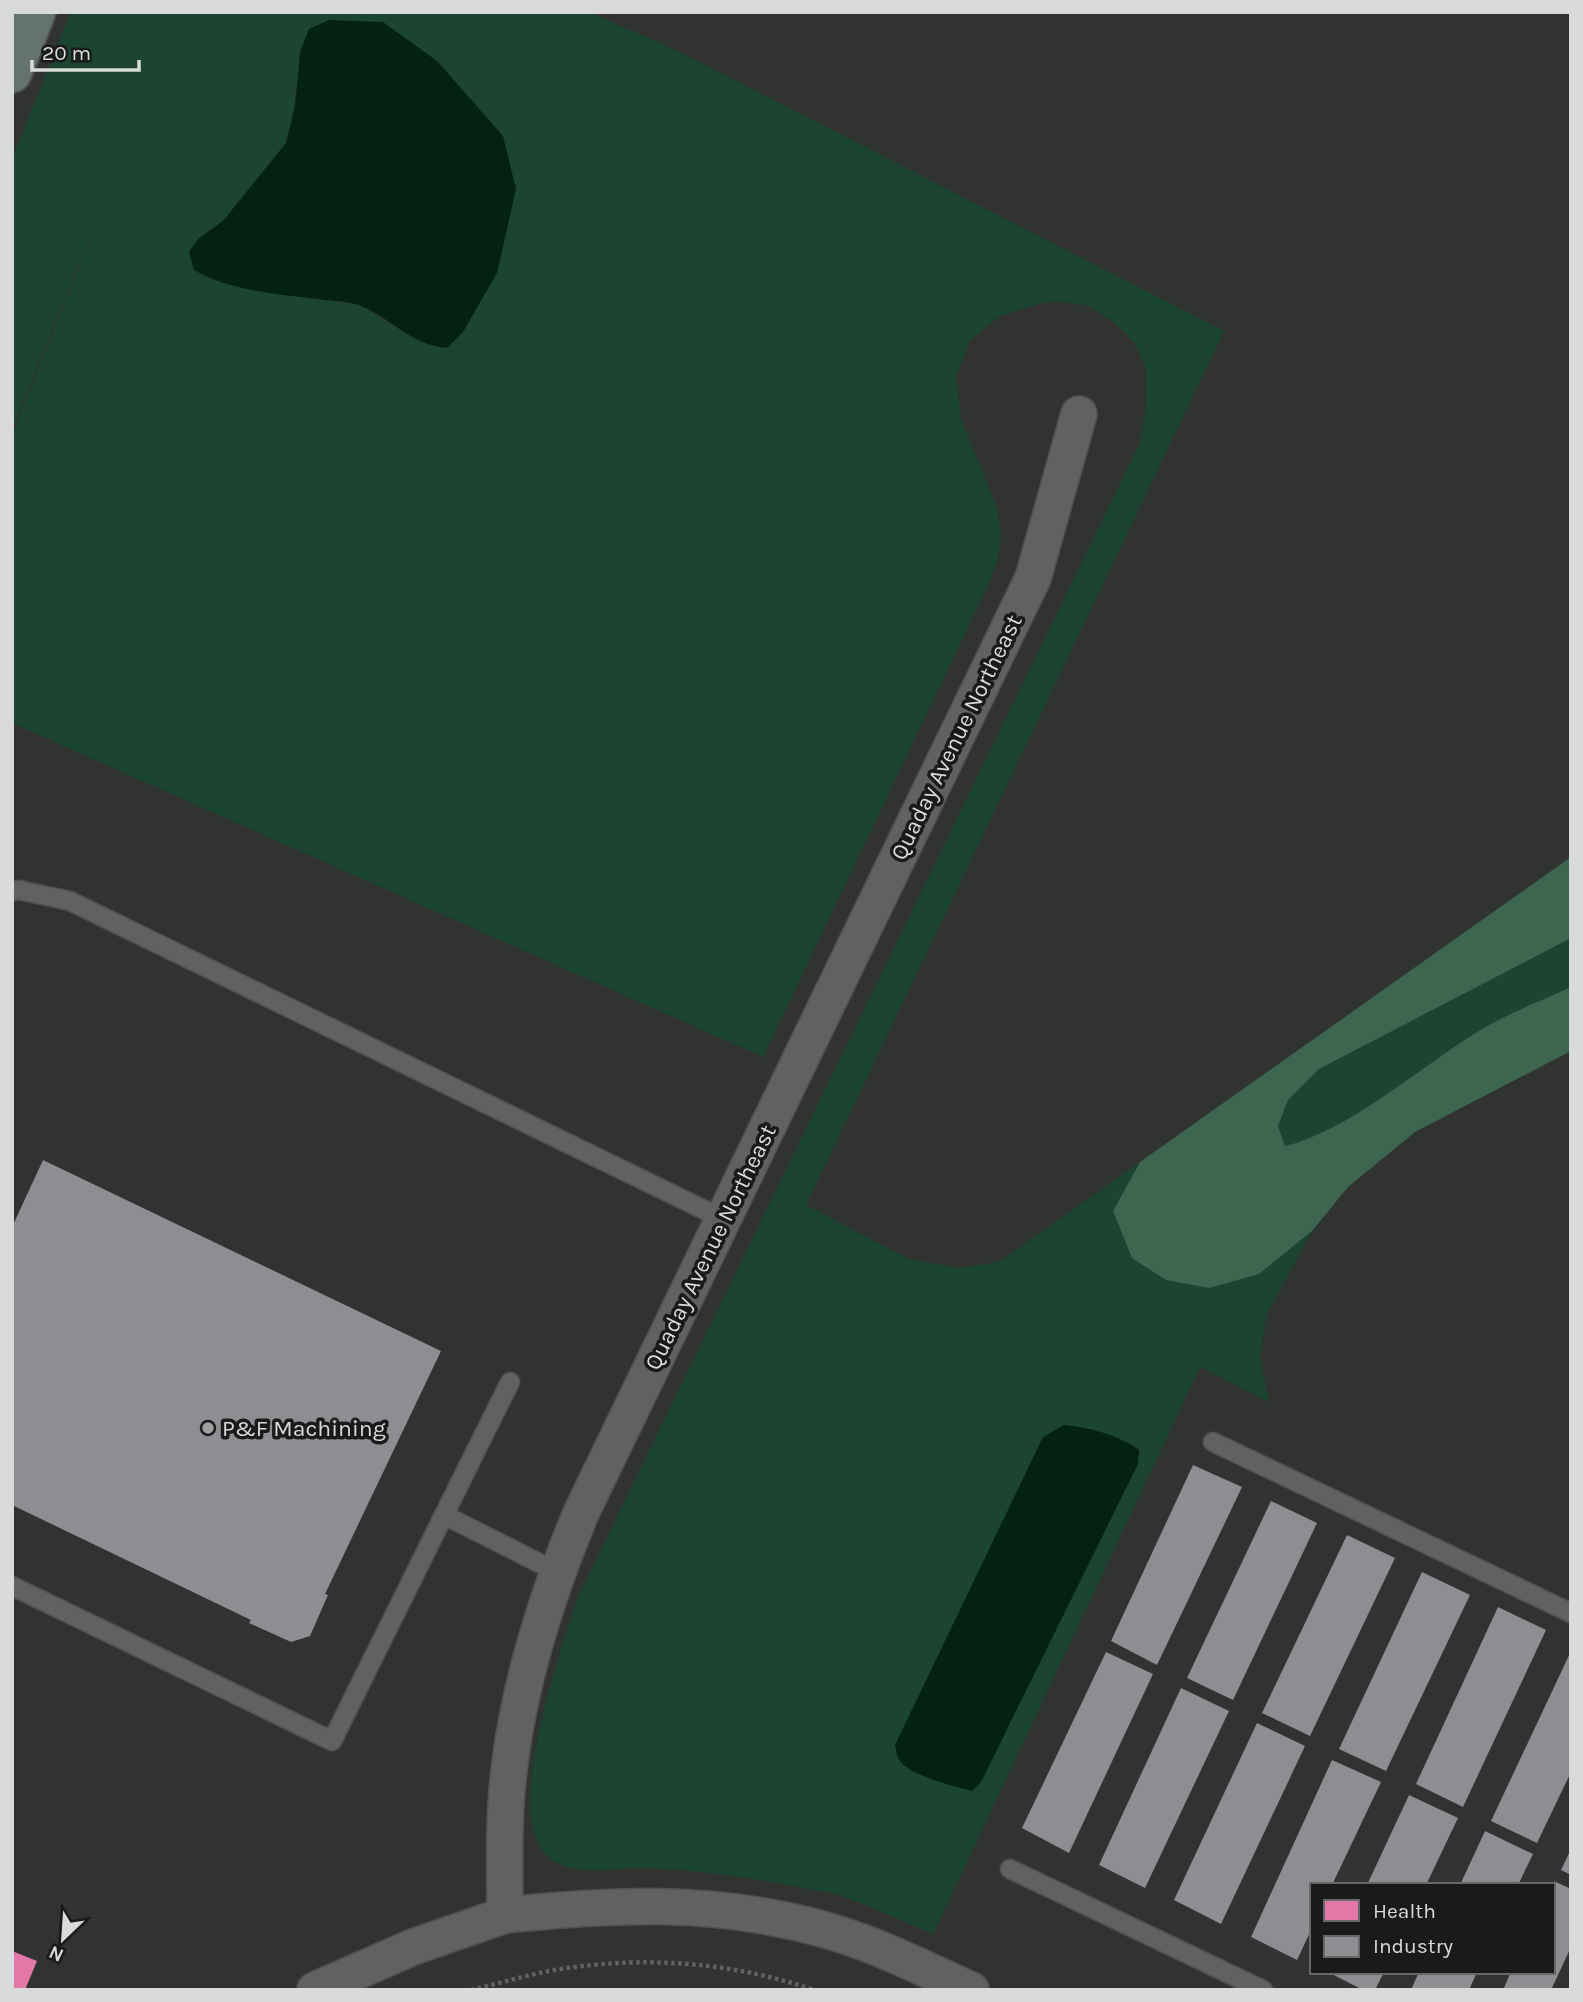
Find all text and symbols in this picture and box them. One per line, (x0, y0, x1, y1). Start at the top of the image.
scale bar (32, 28, 138, 72)
text: 20 m (42, 41, 91, 65)
street label: Quaday Avenue Northeast (885, 610, 1028, 864)
street label: Quaday Avenue Northeast (639, 1120, 782, 1374)
place label: P&F Machining (222, 1415, 386, 1442)
marker: P&F Machining (200, 1420, 216, 1436)
legend (1310, 1883, 1555, 1974)
text: Health (1373, 1899, 1436, 1923)
north arrow (28, 1904, 98, 1974)
text: Industry (1373, 1934, 1453, 1958)
text: N (45, 1941, 67, 1966)

